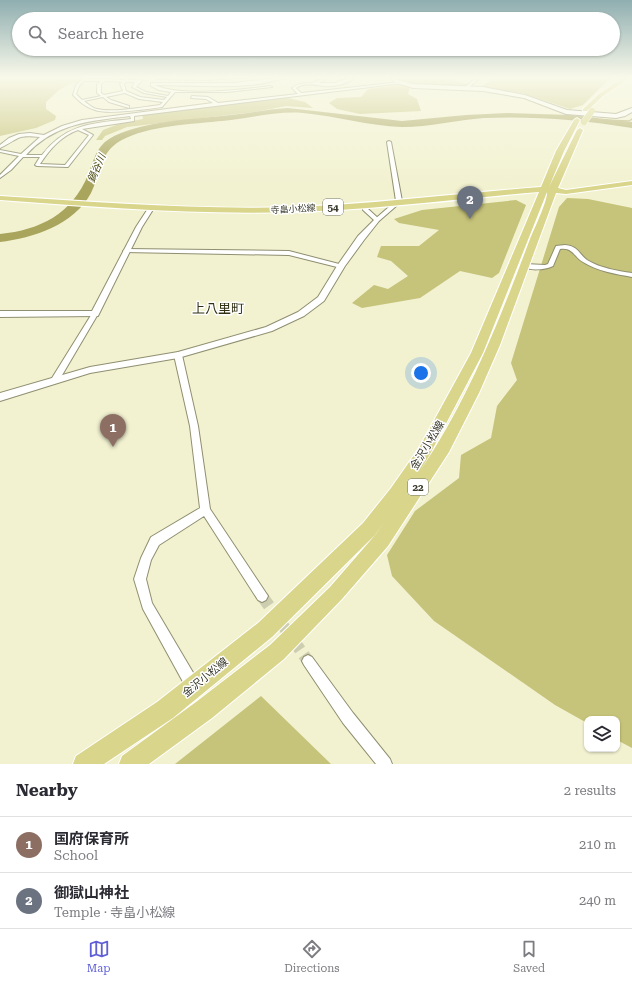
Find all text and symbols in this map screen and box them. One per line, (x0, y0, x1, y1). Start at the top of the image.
search box (12, 12, 620, 56)
icon: search (26, 23, 48, 45)
text: Search here (58, 25, 144, 43)
water label: 鍋谷川 (86, 151, 108, 184)
pin: 2 (457, 186, 483, 219)
road number: 54 (323, 199, 343, 215)
street label: 寺畠小松線 (270, 203, 317, 215)
district label: 上八里町 (192, 301, 244, 316)
your location (411, 363, 431, 383)
pin: 1 (100, 414, 126, 447)
street label: 金沢小松線 (408, 418, 447, 472)
road number: 22 (408, 479, 428, 495)
street label: 金沢小松線 (180, 655, 231, 700)
map controls (584, 716, 620, 752)
button: layers (584, 716, 620, 752)
text: Nearby (16, 780, 78, 800)
text: 2 results (564, 783, 616, 798)
text: 国府保育所 (54, 830, 129, 848)
text: 1 (25, 837, 33, 852)
text: 210 m (579, 837, 616, 852)
text: School (54, 848, 98, 863)
text: 御獄山神社 (54, 884, 129, 902)
text: 2 (25, 893, 33, 908)
text: 240 m (579, 893, 616, 908)
text: Temple · 寺畠小松線 (54, 905, 175, 920)
tab: Map (87, 938, 110, 975)
tab: Directions (284, 938, 339, 975)
tab: Saved (513, 938, 545, 975)

